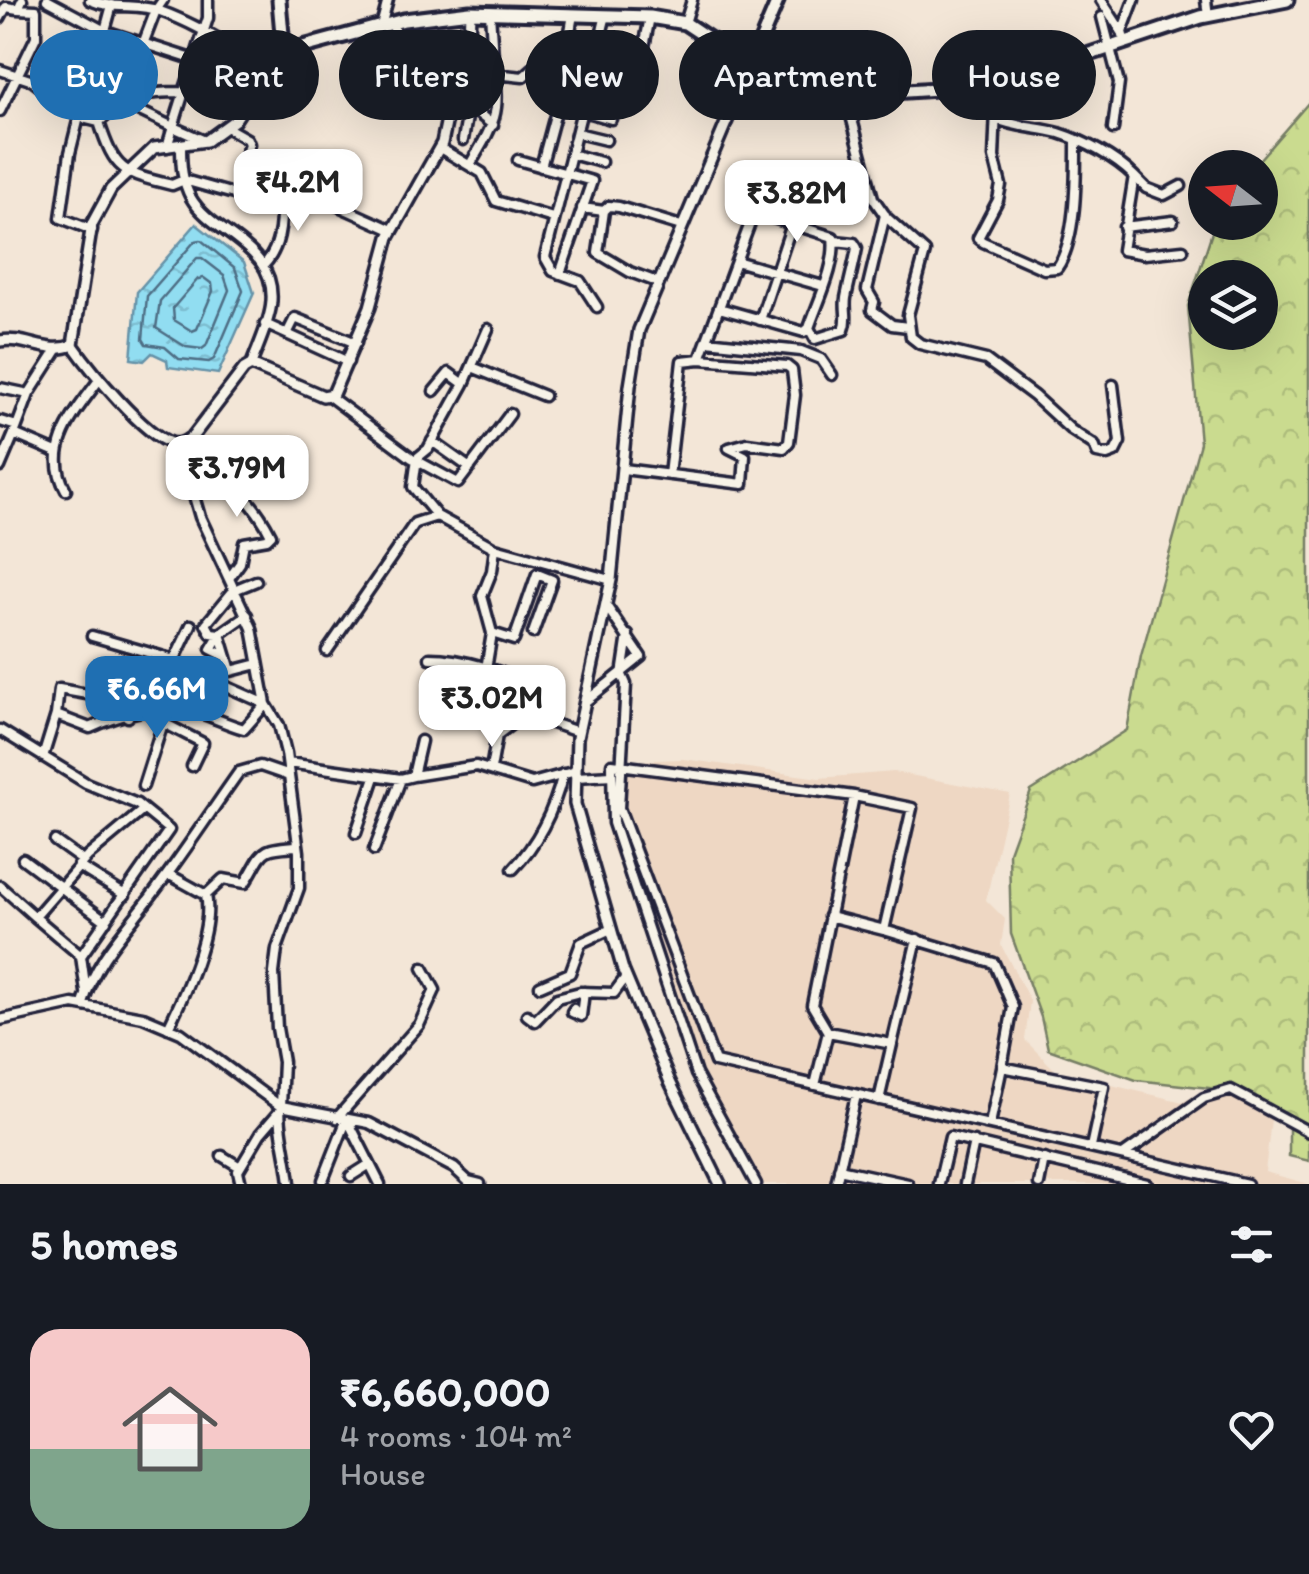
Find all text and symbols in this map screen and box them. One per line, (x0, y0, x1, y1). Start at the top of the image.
chip: Buy (30, 30, 158, 120)
chip: Rent (178, 30, 319, 120)
chip: Filters (339, 30, 505, 120)
chip: New (525, 30, 659, 120)
chip: Apartment (679, 30, 912, 120)
chip: House (932, 30, 1096, 120)
pin: ₹4.2M (228, 149, 368, 234)
north arrow (1188, 150, 1278, 240)
map controls (1188, 150, 1278, 350)
pin: ₹3.82M (716, 160, 878, 245)
text: ₹4.2M (256, 162, 340, 200)
text: ₹3.82M (747, 173, 847, 211)
button: layers (1188, 260, 1278, 350)
pin: ₹3.79M (156, 435, 318, 520)
text: ₹3.79M (188, 448, 286, 486)
pin: ₹6.66M (76, 656, 238, 741)
pin: ₹3.02M (411, 665, 573, 750)
text: ₹6.66M (107, 669, 207, 707)
text: ₹3.02M (441, 678, 543, 716)
icon: filters (1224, 1217, 1279, 1272)
text: 5 homes (30, 1219, 178, 1270)
text: ₹6,660,000 (340, 1366, 551, 1417)
icon: home (110, 1369, 230, 1489)
icon: heart (1224, 1402, 1279, 1457)
text: 4 rooms · 104 m² (340, 1417, 572, 1455)
text: House (340, 1455, 426, 1493)

